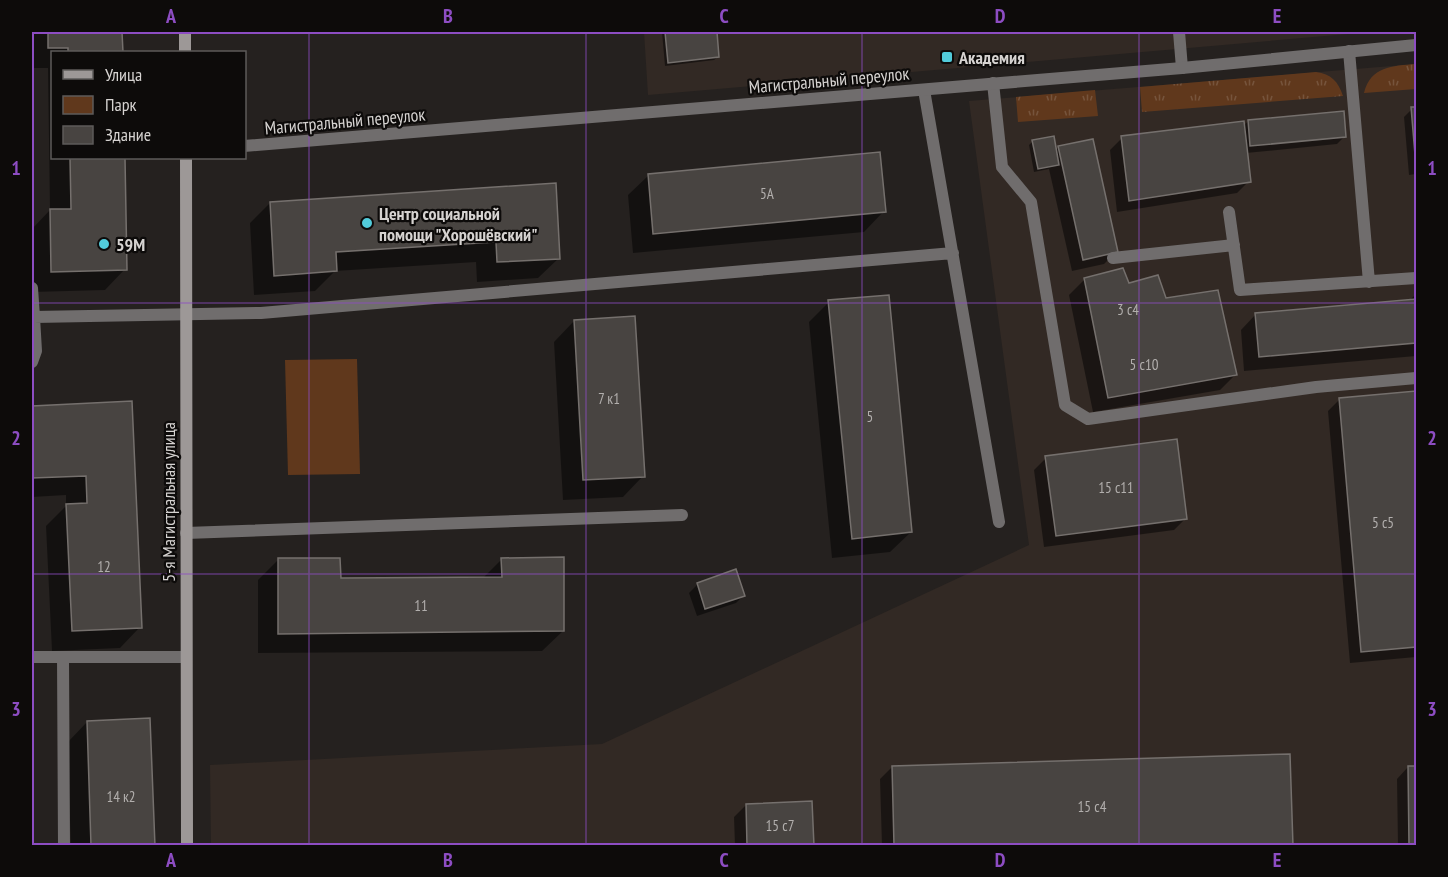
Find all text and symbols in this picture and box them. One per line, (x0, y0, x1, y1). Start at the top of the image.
text: A (165, 3, 177, 29)
text: B (443, 3, 453, 29)
text: C (719, 3, 729, 29)
text: D (995, 3, 1006, 29)
text: E (1273, 3, 1281, 29)
place label: Академия (958, 46, 1025, 69)
marker: Академия (940, 50, 954, 64)
legend (51, 51, 246, 159)
street label: Магистральный переулок (748, 62, 910, 98)
text: Улица (105, 63, 142, 86)
text: Парк (105, 93, 136, 116)
street label: Магистральный переулок (264, 103, 426, 139)
text: Здание (105, 123, 151, 146)
text: 1 (11, 155, 21, 181)
text: 1 (1427, 155, 1437, 181)
house number: 5А (760, 184, 775, 203)
place label: Центр социальной помощи "Хорошёвский" (379, 202, 537, 246)
marker: Центр социальной помощи "Хорошёвский" (360, 216, 374, 230)
place label: 59М (116, 233, 145, 256)
marker: 59М (97, 237, 111, 251)
house number: 3 с4 (1117, 300, 1139, 319)
house number: 5 с10 (1130, 355, 1159, 374)
house number: 7 к1 (598, 389, 620, 408)
house number: 5 (867, 407, 873, 426)
street label: 5-я Магистральная улица (157, 422, 180, 582)
text: 2 (11, 425, 21, 451)
text: 2 (1427, 425, 1437, 451)
house number: 15 с11 (1098, 478, 1134, 497)
house number: 5 с5 (1372, 513, 1394, 532)
house number: 12 (97, 557, 111, 576)
house number: 11 (414, 596, 428, 615)
text: 3 (11, 696, 21, 722)
text: 3 (1427, 696, 1437, 722)
house number: 14 к2 (106, 787, 136, 806)
house number: 15 с4 (1078, 797, 1107, 816)
house number: 15 с7 (766, 816, 794, 835)
text: A (165, 847, 177, 873)
text: B (443, 847, 453, 873)
text: C (719, 847, 729, 873)
text: D (995, 847, 1006, 873)
text: E (1273, 847, 1281, 873)

